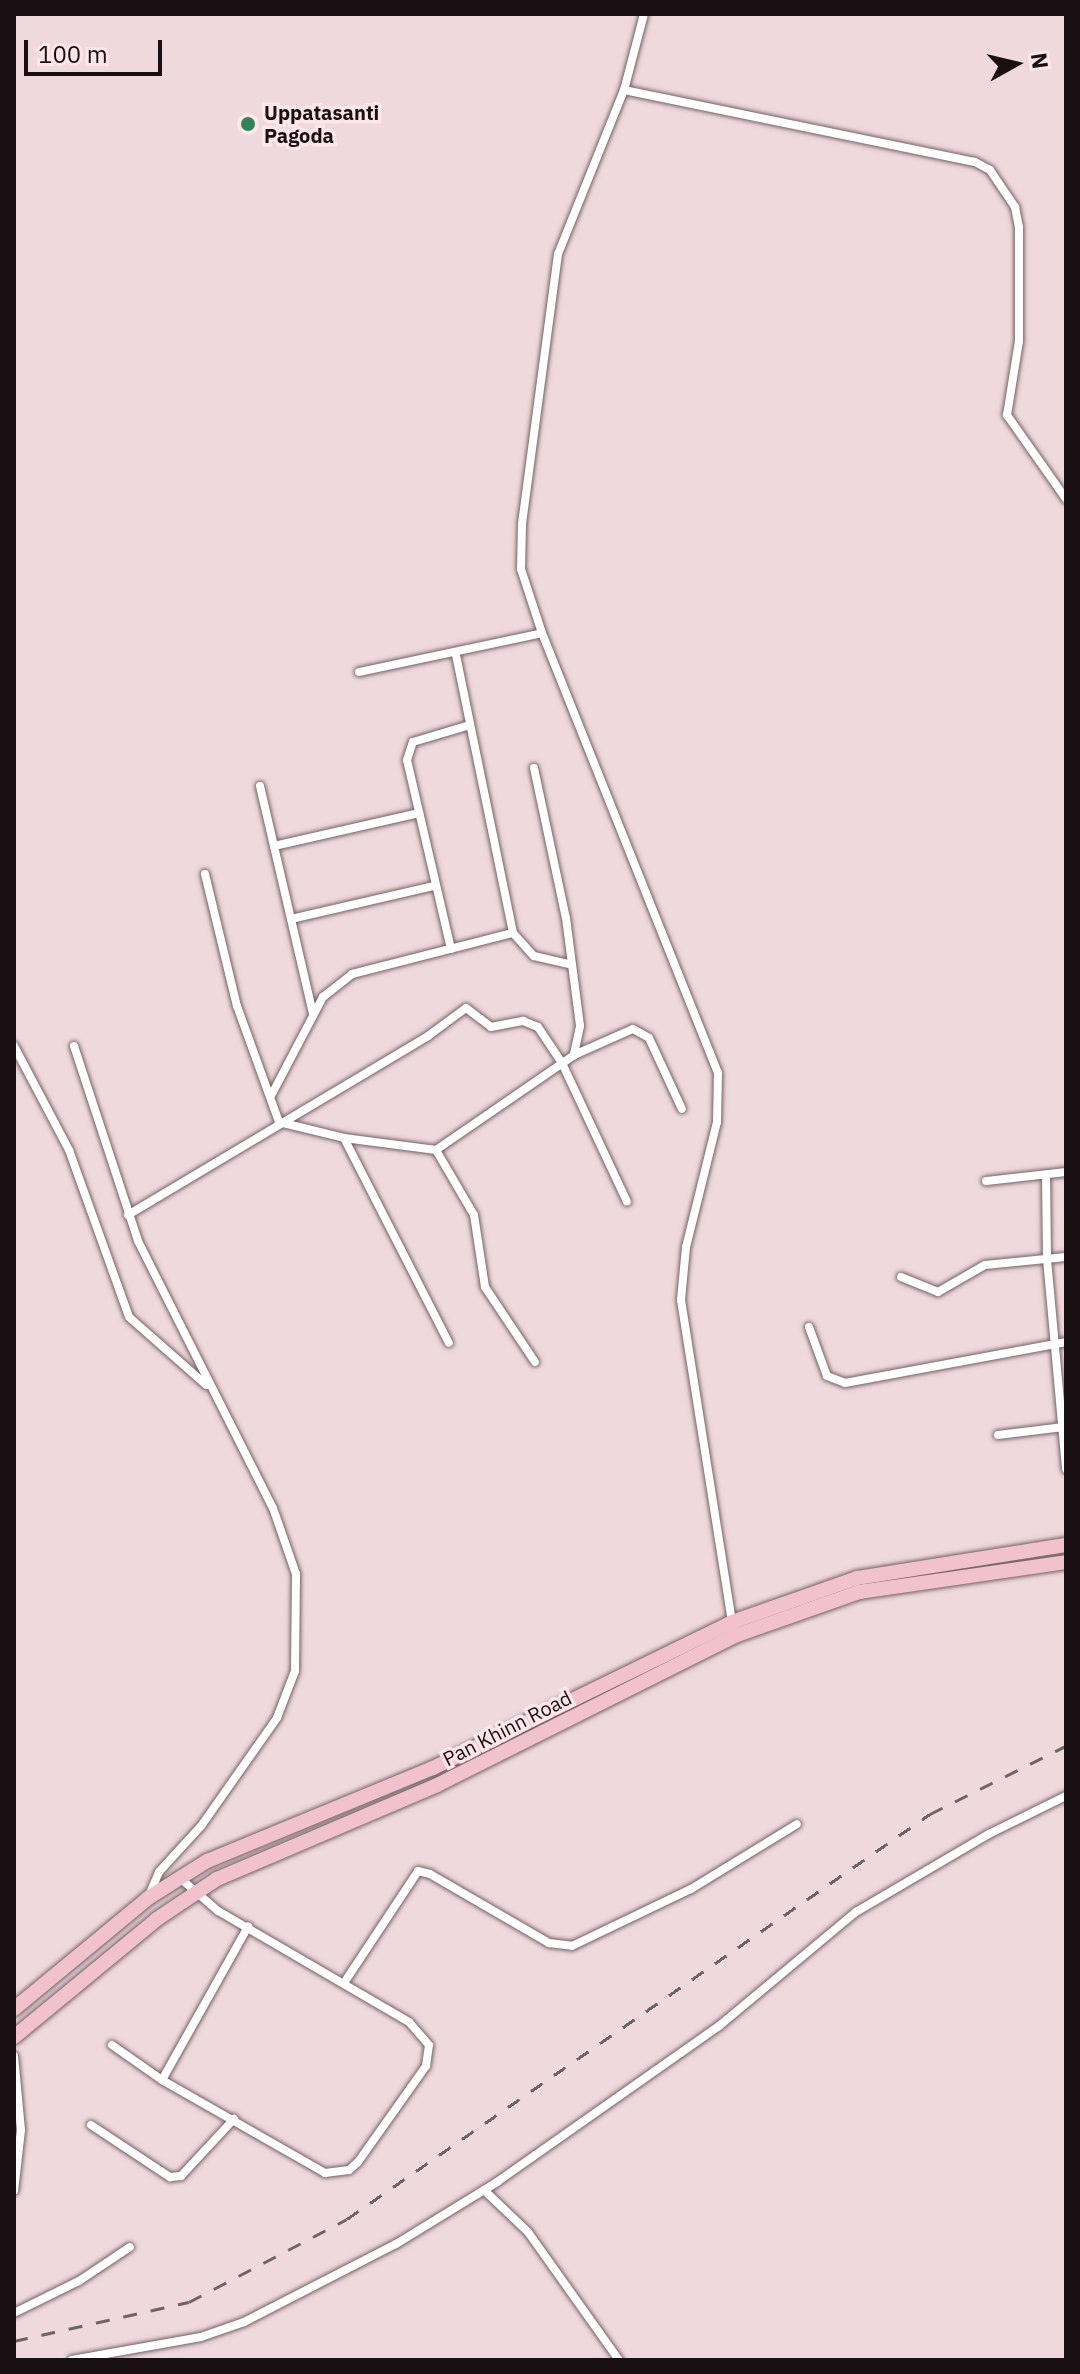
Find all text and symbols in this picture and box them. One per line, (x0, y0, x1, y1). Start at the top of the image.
scale bar (28, 24, 166, 74)
north arrow (976, 24, 1056, 104)
text: 100 m (38, 38, 108, 70)
text: N (1025, 51, 1056, 70)
place label: Uppatasanti Pagoda (264, 100, 379, 147)
marker: Uppatasanti Pagoda (239, 115, 257, 133)
street label: Pan Khinn Road (439, 1685, 575, 1771)

